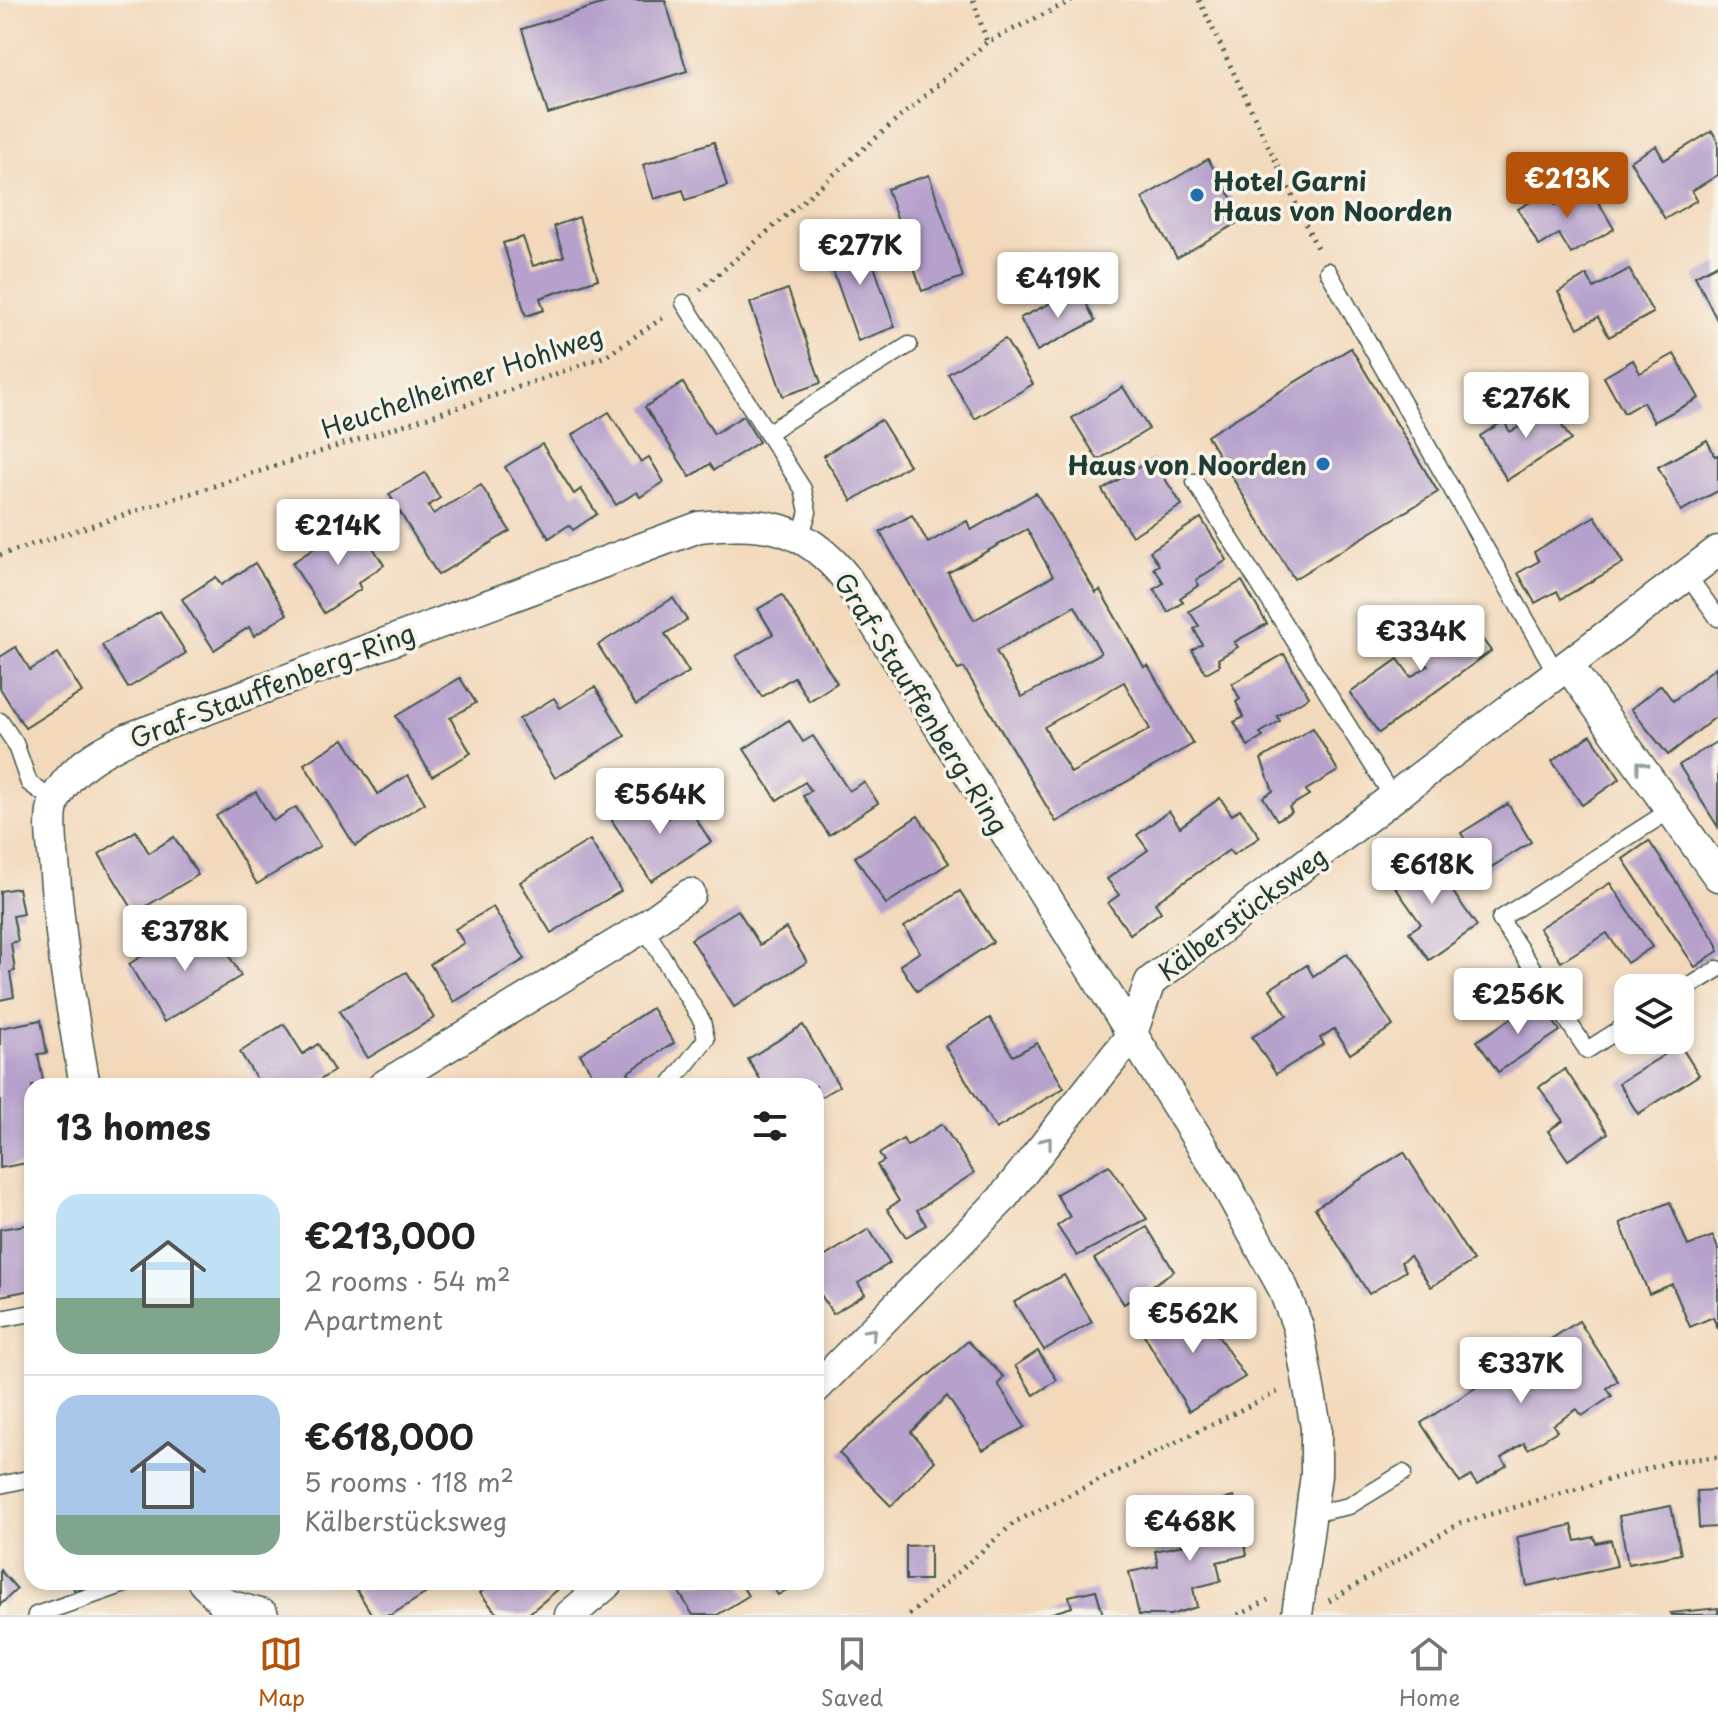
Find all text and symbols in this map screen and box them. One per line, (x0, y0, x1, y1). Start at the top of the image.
pin: €213K (1511, 152, 1623, 220)
text: €213K (1524, 158, 1610, 197)
place label: Hotel Garni Haus von Noorden (1213, 161, 1453, 230)
marker: Hotel Garni Haus von Noorden (1188, 186, 1206, 204)
pin: €277K (804, 219, 916, 287)
text: €277K (818, 225, 902, 264)
pin: €419K (1002, 252, 1114, 320)
text: €419K (1015, 258, 1101, 297)
street label: Heuchelheimer Hohlweg (316, 314, 608, 448)
pin: €276K (1470, 372, 1582, 440)
text: €276K (1482, 378, 1570, 417)
place label: Haus von Noorden (1067, 445, 1307, 484)
marker: Haus von Noorden (1314, 455, 1332, 473)
pin: €214K (282, 499, 394, 567)
text: €214K (295, 505, 381, 544)
street label: Graf-Stauffenberg-Ring (825, 564, 1019, 842)
pin: €334K (1365, 605, 1477, 673)
text: €334K (1375, 611, 1467, 650)
street label: Graf-Stauffenberg-Ring (124, 613, 420, 757)
one-way arrow (1637, 761, 1651, 775)
pin: €564K (604, 768, 716, 836)
text: €564K (614, 774, 706, 813)
street label: Kälberstücksweg (1149, 836, 1335, 990)
pin: €618K (1376, 838, 1488, 906)
text: €618K (1390, 844, 1474, 883)
pin: €378K (129, 905, 241, 973)
text: €378K (141, 911, 229, 950)
pin: €256K (1462, 968, 1574, 1036)
text: €256K (1472, 974, 1564, 1013)
map controls (1614, 974, 1694, 1054)
button: layers (1614, 974, 1694, 1054)
text: 13 homes (56, 1100, 211, 1152)
icon: filters (748, 1104, 792, 1148)
one-way arrow (1037, 1137, 1052, 1151)
text: €213,000 (304, 1209, 475, 1261)
icon: home (120, 1226, 216, 1322)
text: 2 rooms · 54 m² (304, 1261, 511, 1300)
pin: €562K (1137, 1287, 1249, 1355)
text: €562K (1148, 1293, 1238, 1332)
text: Apartment (304, 1300, 443, 1339)
one-way arrow (861, 1328, 876, 1342)
pin: €337K (1465, 1337, 1577, 1405)
text: €337K (1478, 1343, 1564, 1382)
text: €618,000 (304, 1410, 474, 1462)
icon: home (120, 1427, 216, 1523)
text: 5 rooms · 118 m² (304, 1462, 514, 1501)
pin: €468K (1134, 1495, 1246, 1563)
text: Kälberstücksweg (304, 1501, 508, 1540)
text: €468K (1144, 1501, 1236, 1540)
tab: Map (258, 1632, 305, 1713)
tab: Saved (821, 1632, 883, 1713)
tab: Home (1399, 1632, 1460, 1713)

